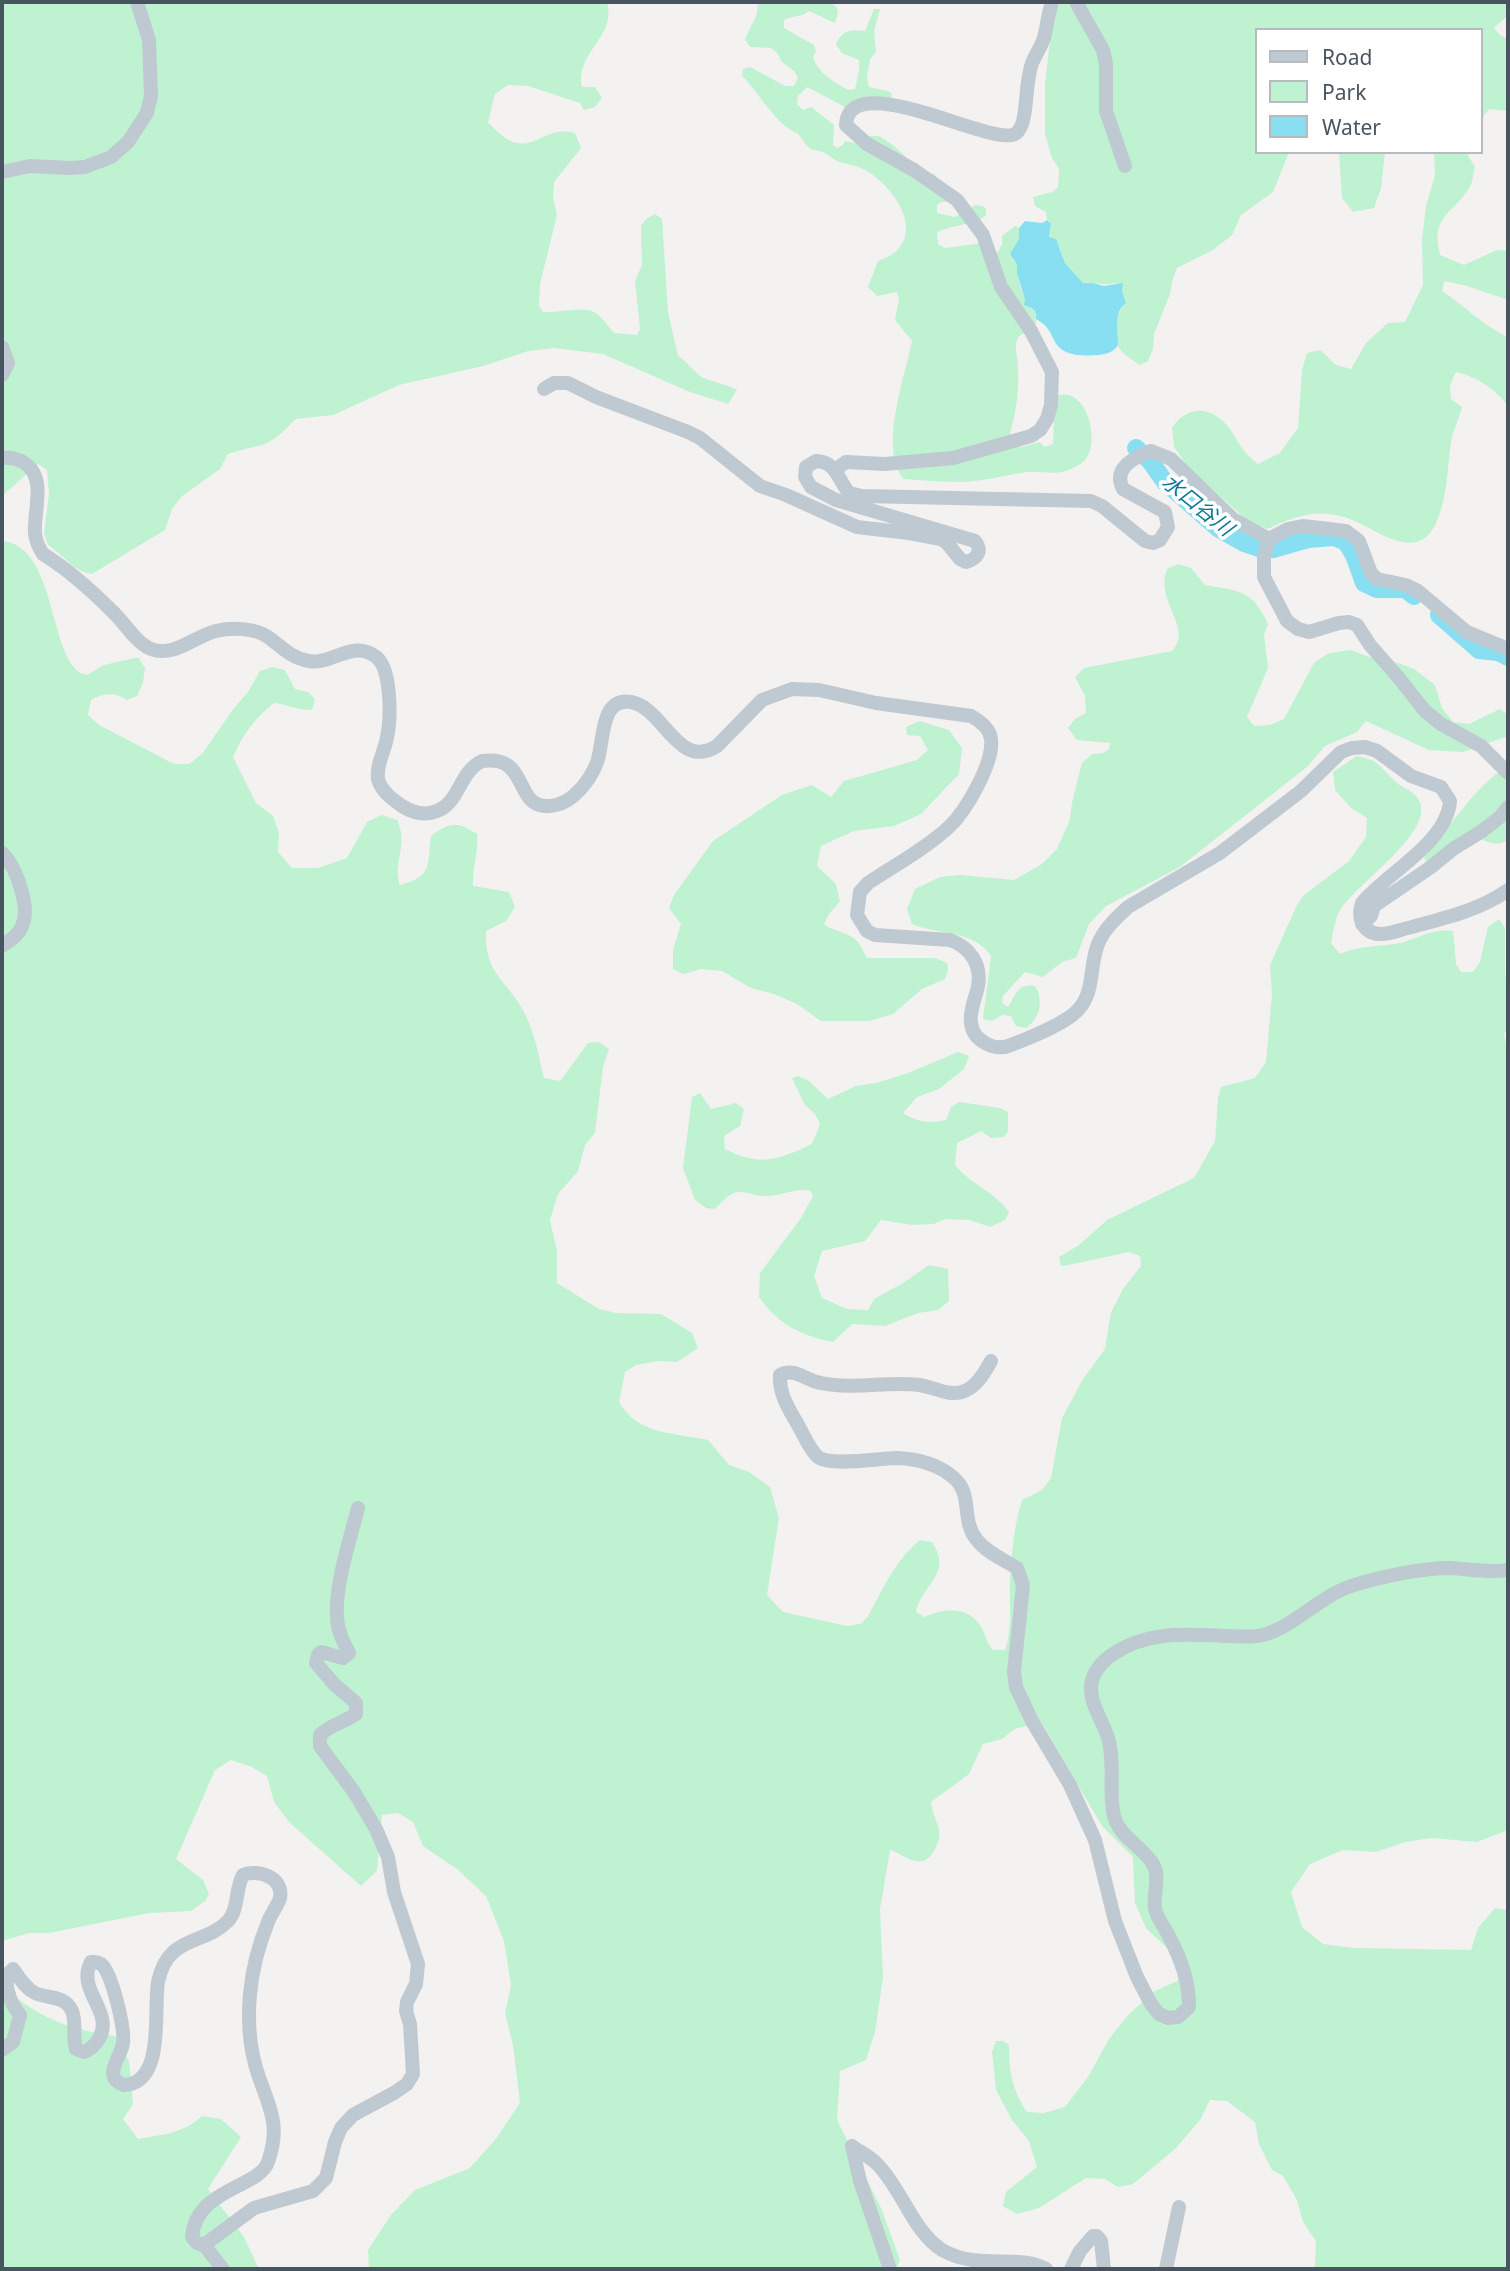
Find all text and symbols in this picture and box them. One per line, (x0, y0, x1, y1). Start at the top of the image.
legend (1254, 28, 1482, 154)
text: Road (1322, 43, 1372, 71)
text: Park (1322, 78, 1366, 106)
text: Water (1322, 113, 1381, 141)
water label: 水口谷川 (1156, 470, 1238, 542)

